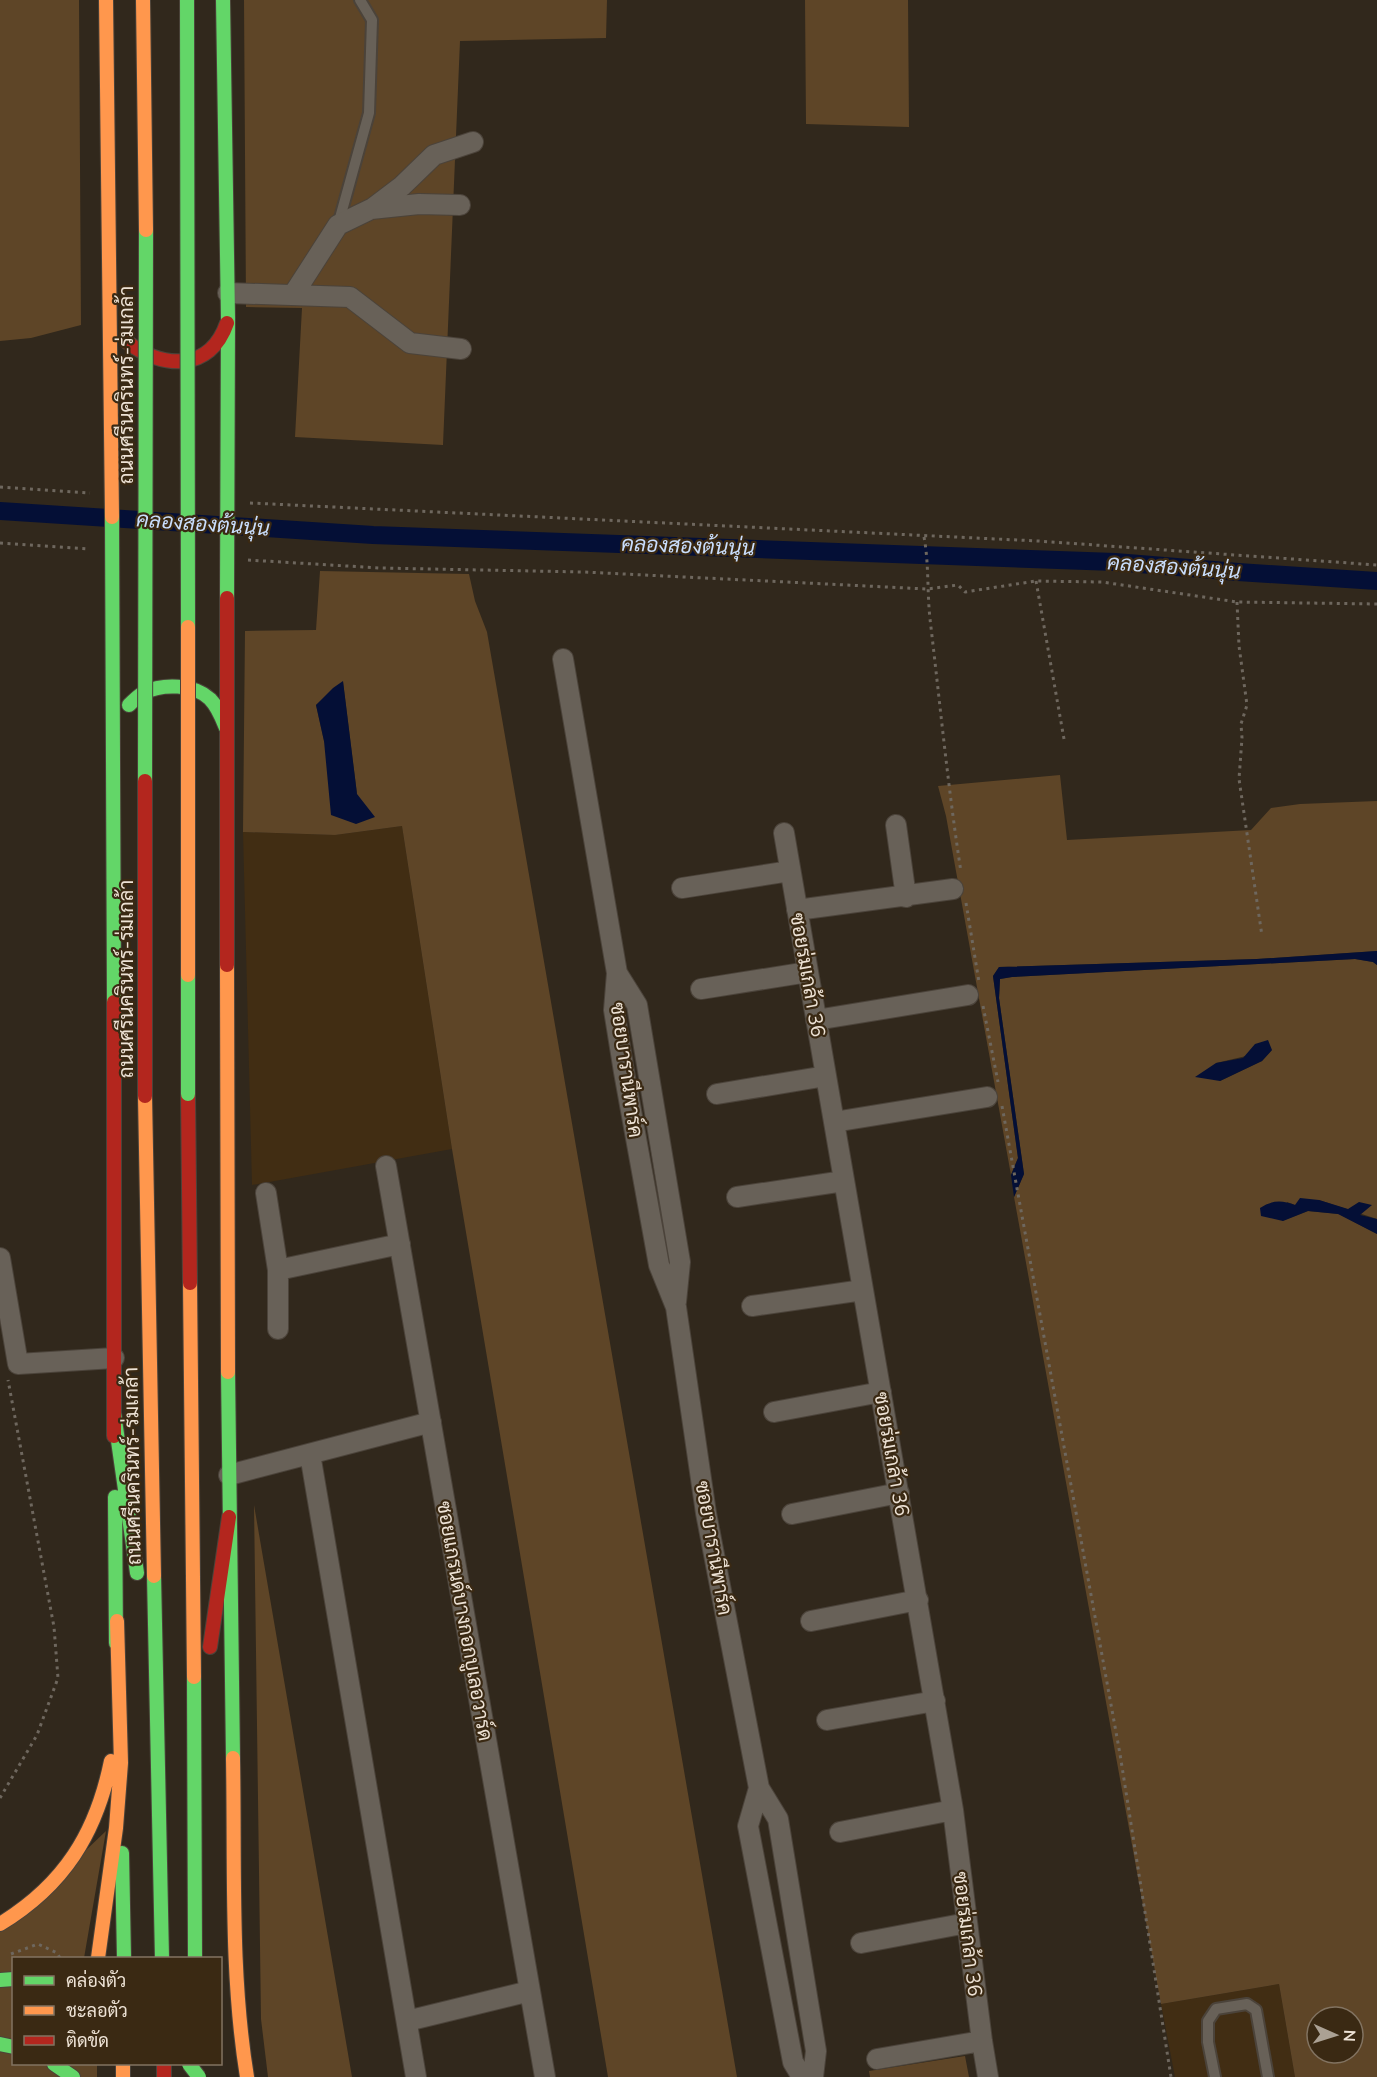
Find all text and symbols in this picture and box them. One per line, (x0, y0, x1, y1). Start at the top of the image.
street label: ถนนศรีนครินทร์-ร่มเกล้า (112, 286, 140, 484)
water label: คลองสองต้นนุ่น (135, 505, 271, 543)
water label: คลองสองต้นนุ่น (621, 530, 756, 562)
water label: คลองสองต้นนุ่น (1106, 548, 1242, 586)
street label: ถนนศรีนครินทร์-ร่มเกล้า (112, 880, 140, 1078)
street label: ซอยร่มเกล้า 36 (783, 911, 832, 1039)
street label: ซอยบารานีพาร์ค (604, 1001, 650, 1139)
street label: ถนนศรีนครินทร์-ร่มเกล้า (116, 1367, 148, 1565)
street label: ซอยร่มเกล้า 36 (867, 1390, 916, 1518)
street label: ซอยบารานีพาร์ค (688, 1479, 740, 1617)
street label: ซอยแกรนด์บางกอกบูเลอวาร์ด (429, 1499, 500, 1743)
street label: ซอยร่มเกล้า 36 (946, 1870, 989, 1998)
legend (12, 1957, 222, 2065)
text: คล่องตัว (66, 1969, 126, 1993)
text: ชะลอตัว (66, 1999, 128, 2023)
north arrow (1305, 2005, 1365, 2065)
text: ติดขัด (66, 2029, 109, 2053)
text: N (1338, 2029, 1360, 2042)

